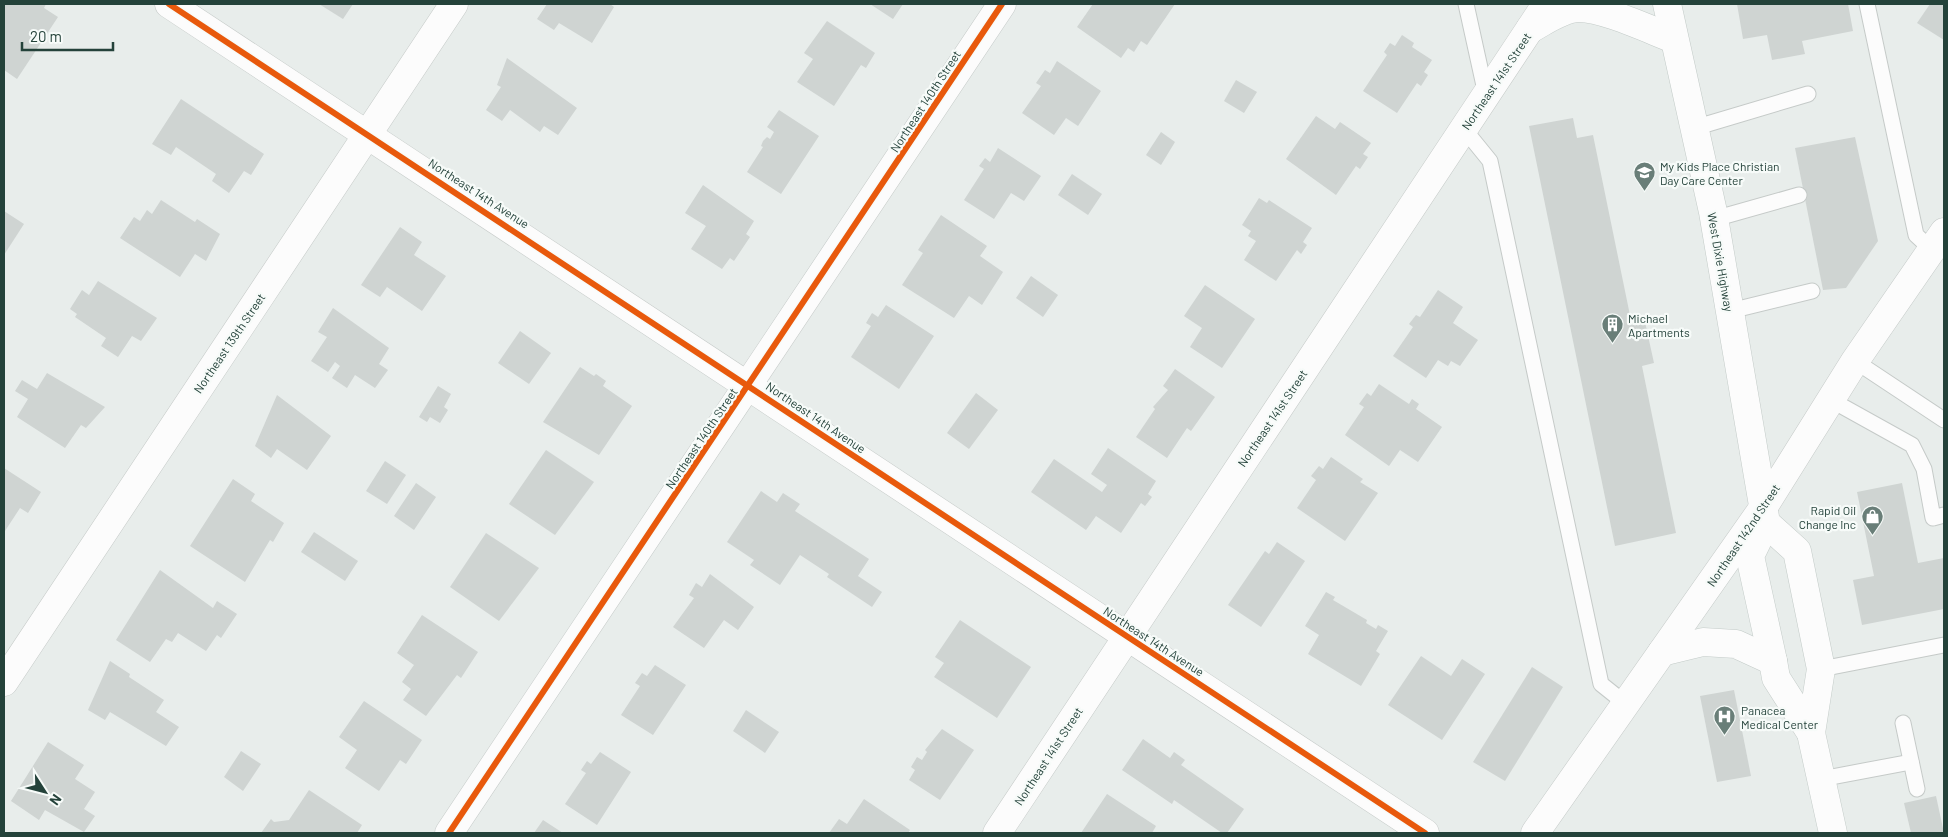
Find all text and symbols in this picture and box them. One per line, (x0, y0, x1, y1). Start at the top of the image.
scale bar (22, 20, 114, 52)
text: 20 m (30, 27, 62, 45)
street label: Northeast 141st Street (1458, 30, 1534, 132)
street label: Northeast 140th Street (887, 47, 963, 155)
street label: Northeast 14th Avenue (426, 155, 532, 231)
place label: My Kids Place Christian Day Care Center (1660, 159, 1780, 187)
school or university icon: My Kids Place Christian Day Care Center (1632, 161, 1656, 192)
street label: West Dixie Highway (1705, 211, 1737, 313)
street label: Northeast 139th Street (190, 290, 268, 396)
place label: Michael Apartments (1628, 311, 1690, 339)
building icon: Michael Apartments (1600, 313, 1624, 344)
street label: Northeast 141st Street (1234, 367, 1310, 469)
street label: Northeast 14th Avenue (764, 378, 868, 456)
street label: Northeast 140th Street (662, 385, 740, 491)
street label: Northeast 142nd Street (1704, 481, 1782, 589)
place label: Rapid Oil Change Inc (1799, 503, 1856, 531)
shop icon: Rapid Oil Change Inc (1860, 505, 1884, 536)
street label: Northeast 14th Avenue (1101, 603, 1207, 679)
place label: Panacea Medical Center (1741, 703, 1819, 731)
street label: Northeast 141st Street (1011, 704, 1085, 808)
hospital icon: Panacea Medical Center (1713, 705, 1737, 736)
north arrow (20, 767, 70, 817)
text: N (46, 791, 66, 809)

